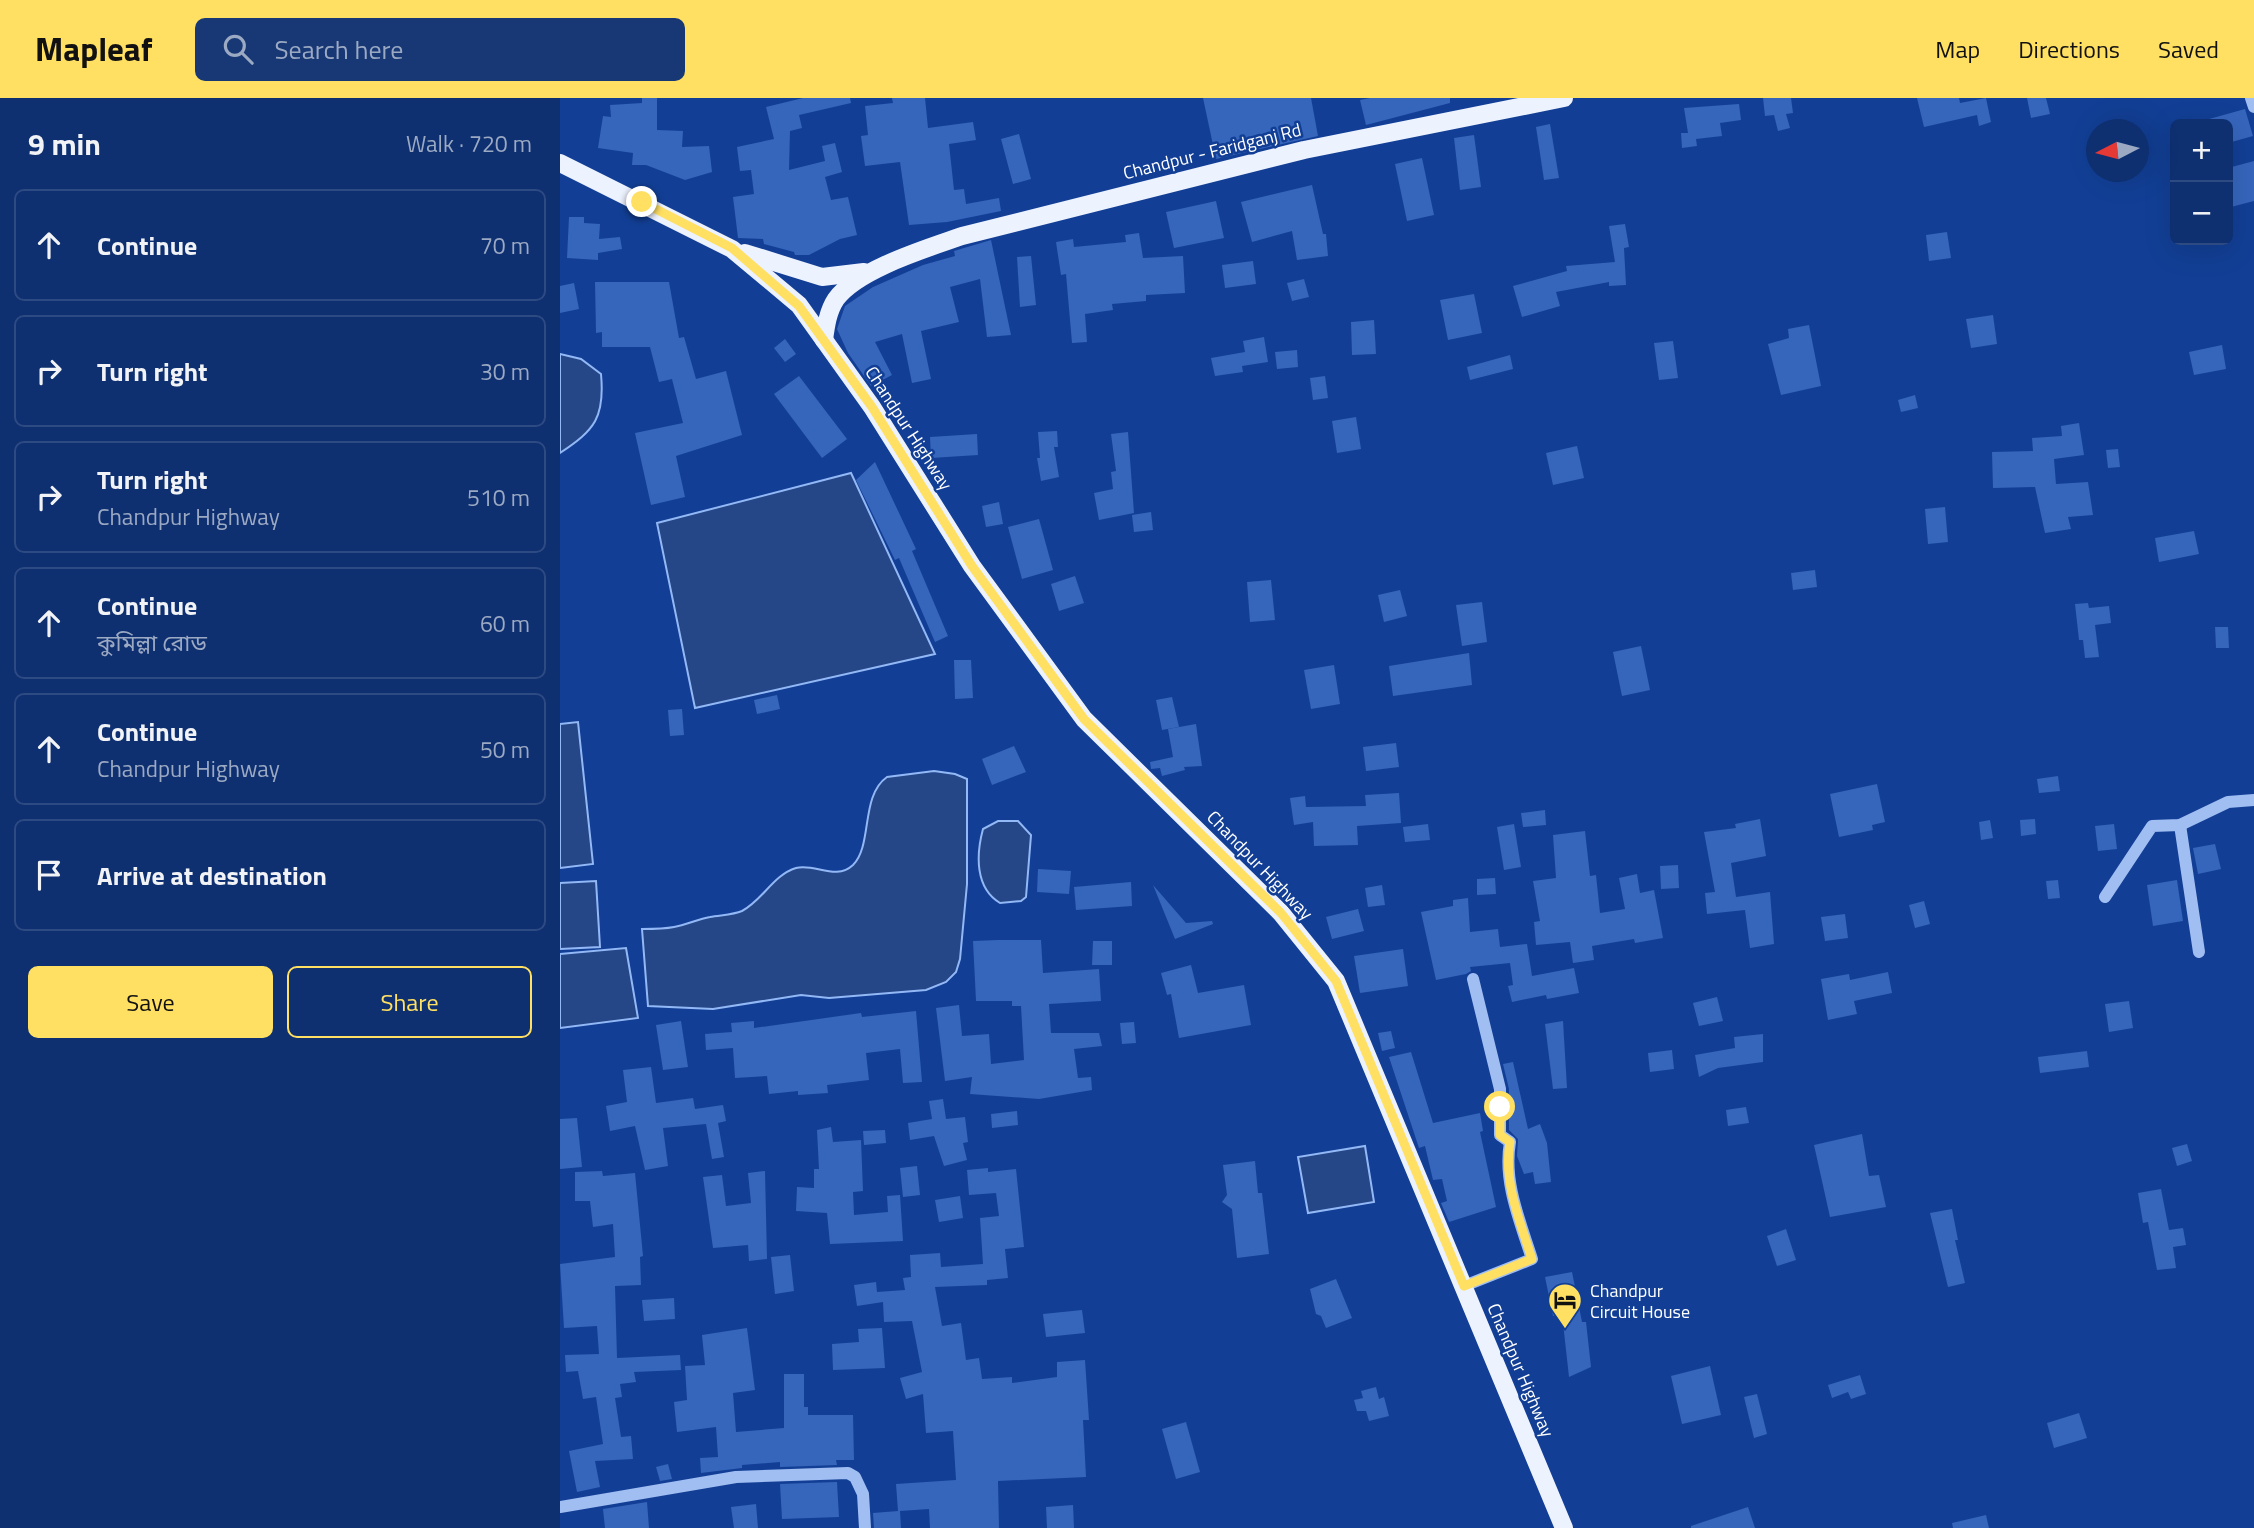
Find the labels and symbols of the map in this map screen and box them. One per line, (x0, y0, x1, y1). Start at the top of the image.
street label: Chandpur - Faridganj Rd (1120, 116, 1304, 186)
north arrow (2086, 119, 2149, 182)
route end (626, 186, 657, 217)
street label: Chandpur Highway (859, 361, 959, 496)
street label: Chandpur Highway (1201, 804, 1320, 926)
route start (1484, 1091, 1515, 1122)
place label: Chandpur Circuit House (1590, 1277, 1690, 1325)
hotel icon: Chandpur Circuit House (1546, 1281, 1584, 1330)
street label: Chandpur Highway (1481, 1299, 1561, 1441)

